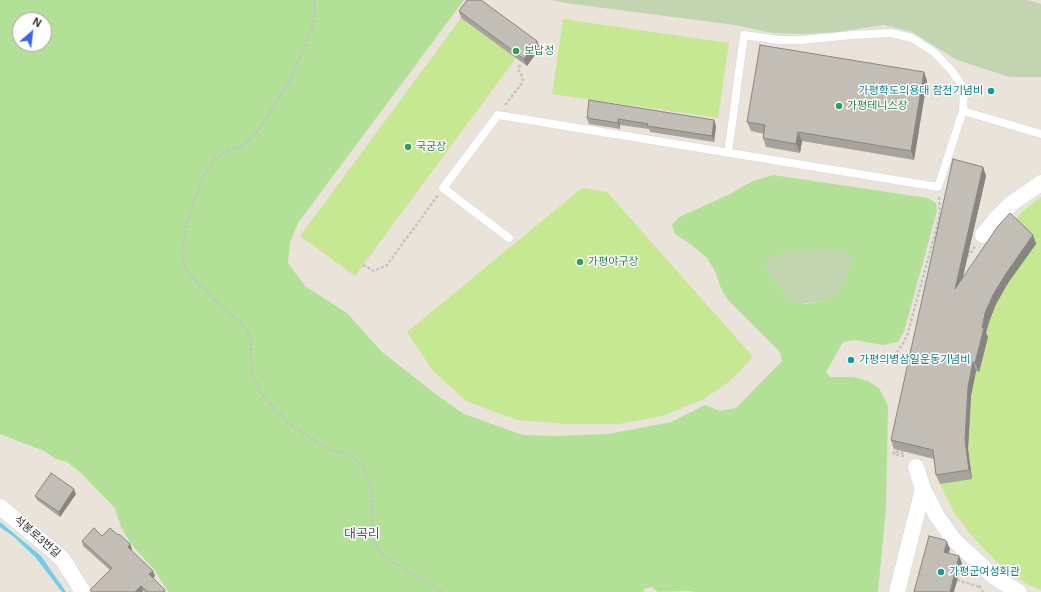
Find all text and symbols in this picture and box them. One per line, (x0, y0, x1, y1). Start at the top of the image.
north arrow (12, 12, 52, 52)
text: N (31, 15, 43, 29)
place label: 보납정 (524, 44, 554, 58)
marker: 보납정 (511, 46, 521, 56)
place label: 가평학도의용대 참전기념비 (859, 84, 983, 98)
marker: 가평학도의용대 참전기념비 (986, 86, 996, 96)
place label: 가평테니스장 (847, 99, 908, 113)
marker: 가평테니스장 (834, 101, 844, 111)
place label: 국궁장 (416, 140, 446, 154)
marker: 국궁장 (403, 142, 413, 152)
place label: 가평야구장 (588, 255, 639, 269)
marker: 가평야구장 (575, 257, 585, 267)
place label: 가평의병삼일운동기념비 (859, 353, 970, 367)
marker: 가평의병삼일운동기념비 (846, 355, 856, 365)
street label: 석봉로3번길 (11, 513, 63, 561)
district label: 대곡리 (344, 526, 380, 542)
place label: 가평군여성회관 (949, 565, 1020, 579)
marker: 가평군여성회관 (936, 567, 946, 577)

